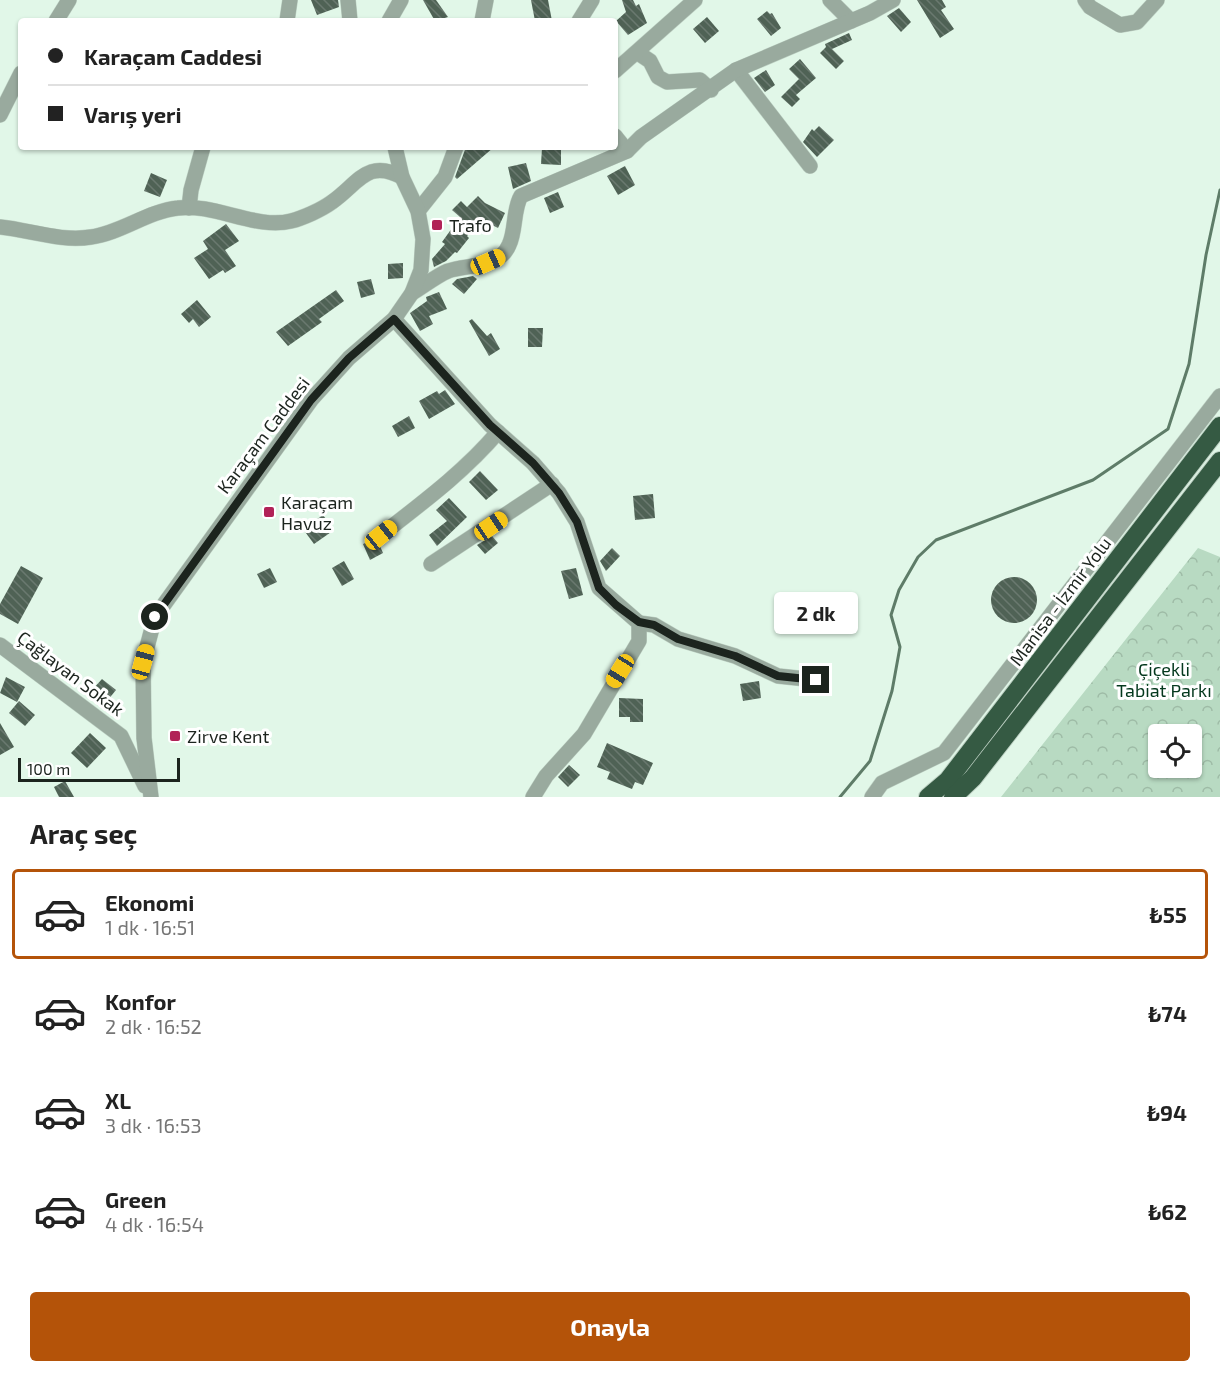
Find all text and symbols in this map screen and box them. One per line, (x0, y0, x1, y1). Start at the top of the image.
text: Karaçam Caddesi (84, 43, 262, 69)
text: Varış yeri (84, 101, 182, 127)
place label: Trafo (449, 214, 492, 236)
marker: Trafo (430, 218, 444, 232)
car (468, 246, 508, 278)
street label: Karaçam Caddesi (212, 372, 315, 498)
place label: Karaçam Havuz (281, 491, 353, 534)
marker: Karaçam Havuz (262, 505, 276, 519)
car (471, 508, 511, 544)
car (361, 517, 401, 553)
street label: Manisa - İzmir Yolu (1005, 532, 1115, 670)
callout: 2 dk (774, 593, 858, 635)
text: 2 dk (796, 601, 836, 625)
route start (141, 603, 168, 630)
street label: Çağlayan Sokak (13, 626, 129, 721)
car (130, 642, 156, 682)
car (603, 651, 637, 691)
park label: Çiçekli Tabiat Parkı (1116, 658, 1212, 701)
route end (802, 666, 829, 693)
map controls (1148, 724, 1202, 778)
button: locate (1148, 724, 1202, 778)
place label: Zirve Kent (187, 725, 270, 747)
marker: Zirve Kent (168, 729, 182, 743)
scale bar (18, 755, 180, 782)
text: 100 m (27, 759, 70, 778)
text: Araç seç (30, 817, 137, 849)
icon: car (33, 887, 87, 941)
text: Ekonomi (105, 889, 194, 915)
text: ₺55 (1150, 901, 1187, 927)
text: 1 dk · 16:51 (105, 915, 195, 939)
icon: car (33, 986, 87, 1040)
text: Konfor (105, 988, 176, 1014)
text: ₺74 (1148, 1000, 1187, 1026)
text: 2 dk · 16:52 (105, 1014, 202, 1038)
icon: car (33, 1085, 87, 1139)
text: XL (105, 1087, 131, 1113)
text: ₺94 (1147, 1099, 1187, 1125)
text: 3 dk · 16:53 (105, 1113, 202, 1137)
icon: car (33, 1184, 87, 1238)
text: Green (105, 1186, 167, 1212)
text: ₺62 (1148, 1198, 1187, 1224)
text: 4 dk · 16:54 (105, 1212, 204, 1236)
button: Onayla (30, 1292, 1190, 1361)

